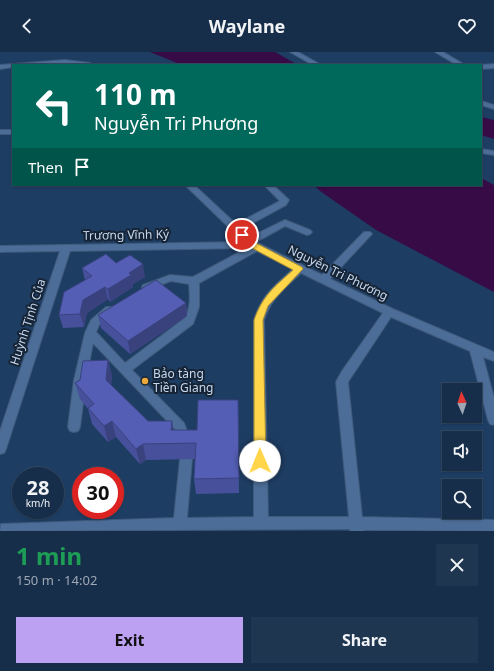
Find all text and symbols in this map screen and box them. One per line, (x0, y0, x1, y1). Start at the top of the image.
text: Waylane (209, 14, 285, 38)
icon: back (16, 15, 38, 37)
icon: heart (456, 15, 478, 37)
text: 110 m (94, 75, 177, 113)
icon: left (28, 80, 80, 132)
text: Nguyễn Tri Phương (94, 111, 258, 135)
icon: arrive (71, 156, 93, 178)
text: Then (28, 157, 63, 177)
pin (225, 218, 259, 252)
icon: arrive (231, 224, 253, 246)
street label: Trương Vĩnh Ký (83, 225, 170, 244)
street label: Nguyễn Tri Phương (285, 241, 391, 304)
street label: Huỳnh Tịnh Của (6, 276, 49, 367)
place label: Bảo tàng Tiền Giang (153, 365, 213, 396)
marker: Bảo tàng Tiền Giang (140, 376, 150, 386)
north arrow (442, 383, 482, 423)
map controls (442, 383, 482, 519)
button: sound (442, 431, 482, 471)
position arrow (239, 440, 281, 482)
speed limit sign: 30 (72, 467, 124, 519)
text: 28 (27, 474, 49, 501)
button: search (442, 479, 482, 519)
text: km/h (26, 496, 50, 510)
text: 1 min (16, 539, 82, 572)
button: close (436, 544, 478, 586)
text: 150 m · 14:02 (16, 571, 97, 589)
button: Exit (16, 617, 243, 663)
button: Share (251, 617, 478, 663)

